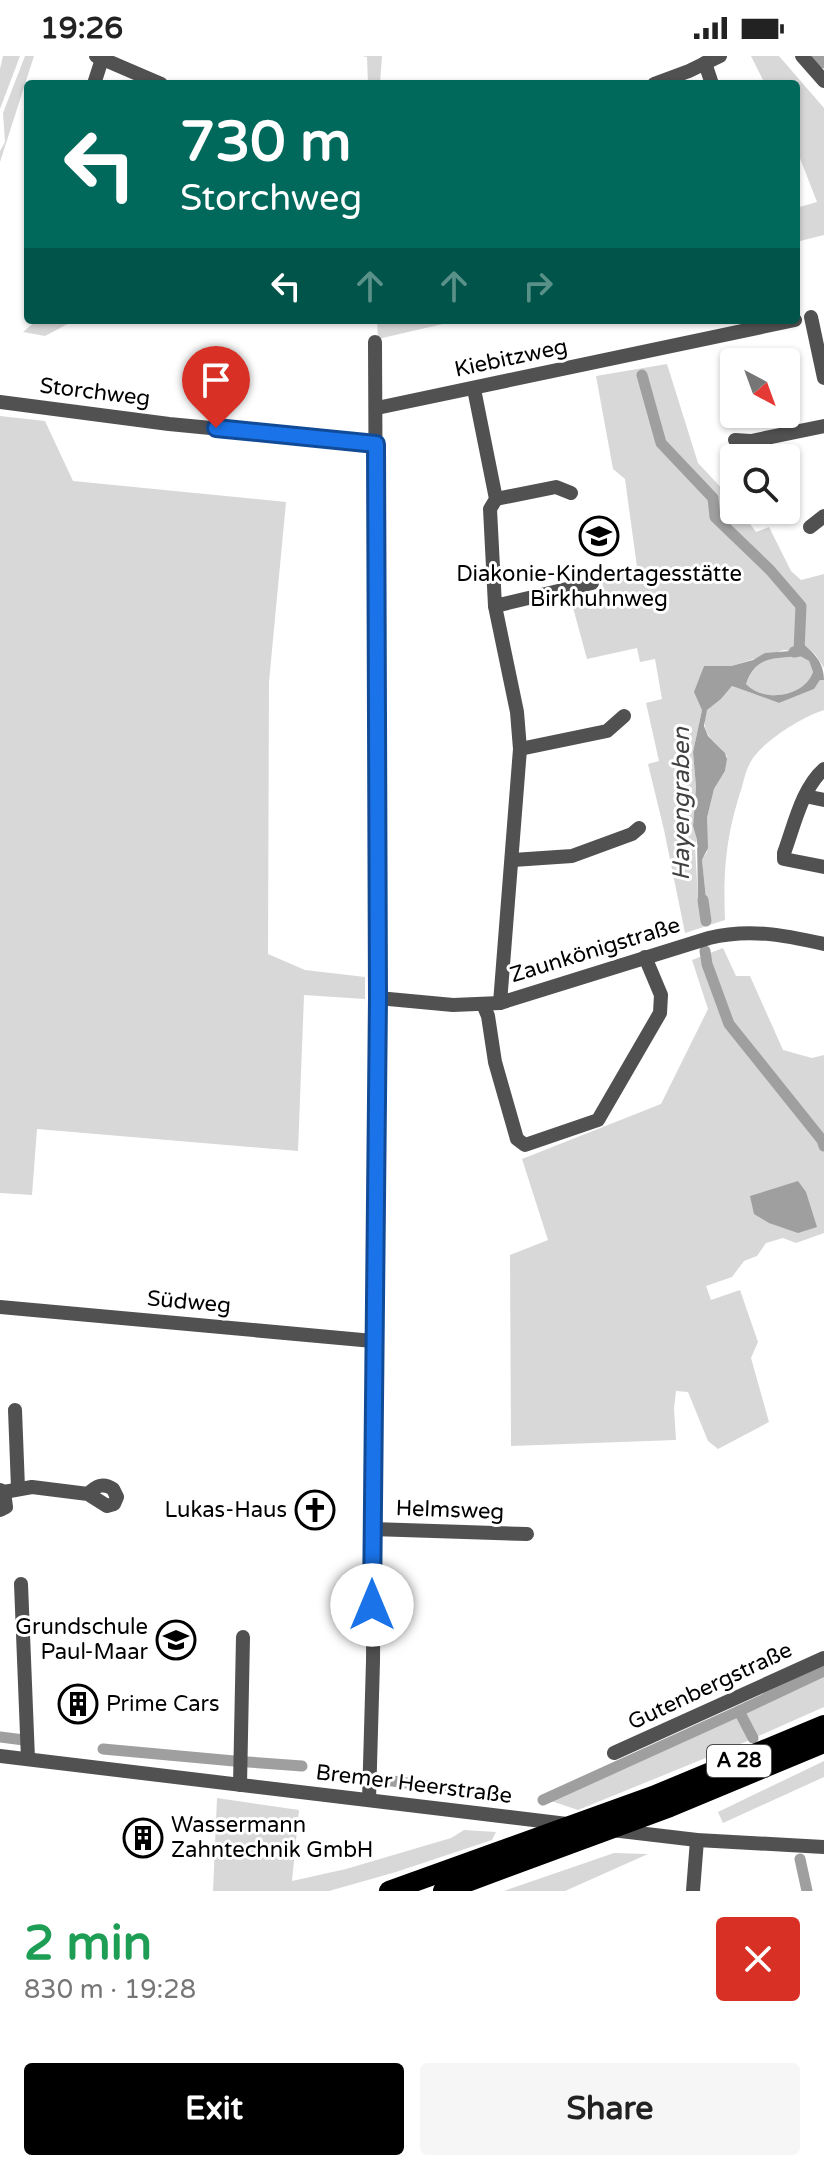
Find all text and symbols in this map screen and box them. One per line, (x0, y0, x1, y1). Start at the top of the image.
text: 19:26 (40, 10, 123, 47)
text: 730 m (180, 109, 351, 176)
icon: left (48, 112, 152, 216)
text: Storchweg (180, 177, 362, 220)
icon: left (264, 264, 308, 308)
icon: ahead (348, 264, 392, 308)
icon: ahead (432, 264, 476, 308)
icon: right (516, 264, 560, 308)
street label: Kiebitzweg (452, 333, 570, 383)
pin (182, 346, 250, 428)
north arrow (720, 348, 800, 428)
map controls (720, 348, 800, 524)
icon: arrive (194, 358, 238, 402)
street label: Storchweg (38, 372, 152, 412)
button: search (720, 444, 800, 524)
school or university icon: Diakonie-Kindertagesstätte Birkhuhnweg (578, 515, 620, 557)
place label: Diakonie-Kindertagesstätte Birkhuhnweg (456, 561, 742, 612)
water label: Hayengraben (667, 726, 696, 881)
street label: Zaunkönigstraße (507, 912, 683, 988)
street label: Südweg (146, 1285, 232, 1319)
church icon: Lukas-Haus (294, 1489, 336, 1531)
street label: Helmsweg (395, 1495, 505, 1525)
place label: Lukas-Haus (164, 1497, 287, 1523)
position arrow (330, 1563, 414, 1647)
place label: Grundschule Paul-Maar (15, 1614, 149, 1665)
school or university icon: Grundschule Paul-Maar (155, 1619, 197, 1661)
street label: Gutenbergstraße (624, 1637, 796, 1735)
building icon: Prime Cars (57, 1683, 99, 1725)
place label: Prime Cars (106, 1691, 220, 1717)
road number: A 28 (707, 1745, 771, 1777)
street label: Bremer Heerstraße (314, 1759, 514, 1809)
place label: Wassermann Zahntechnik GmbH (171, 1812, 373, 1863)
building icon: Wassermann Zahntechnik GmbH (122, 1817, 164, 1859)
text: 2 min (24, 1915, 152, 1973)
button: close (716, 1917, 800, 2001)
text: 830 m · 19:28 (24, 1974, 196, 2005)
button: Exit (24, 2063, 404, 2155)
button: Share (420, 2063, 800, 2155)

